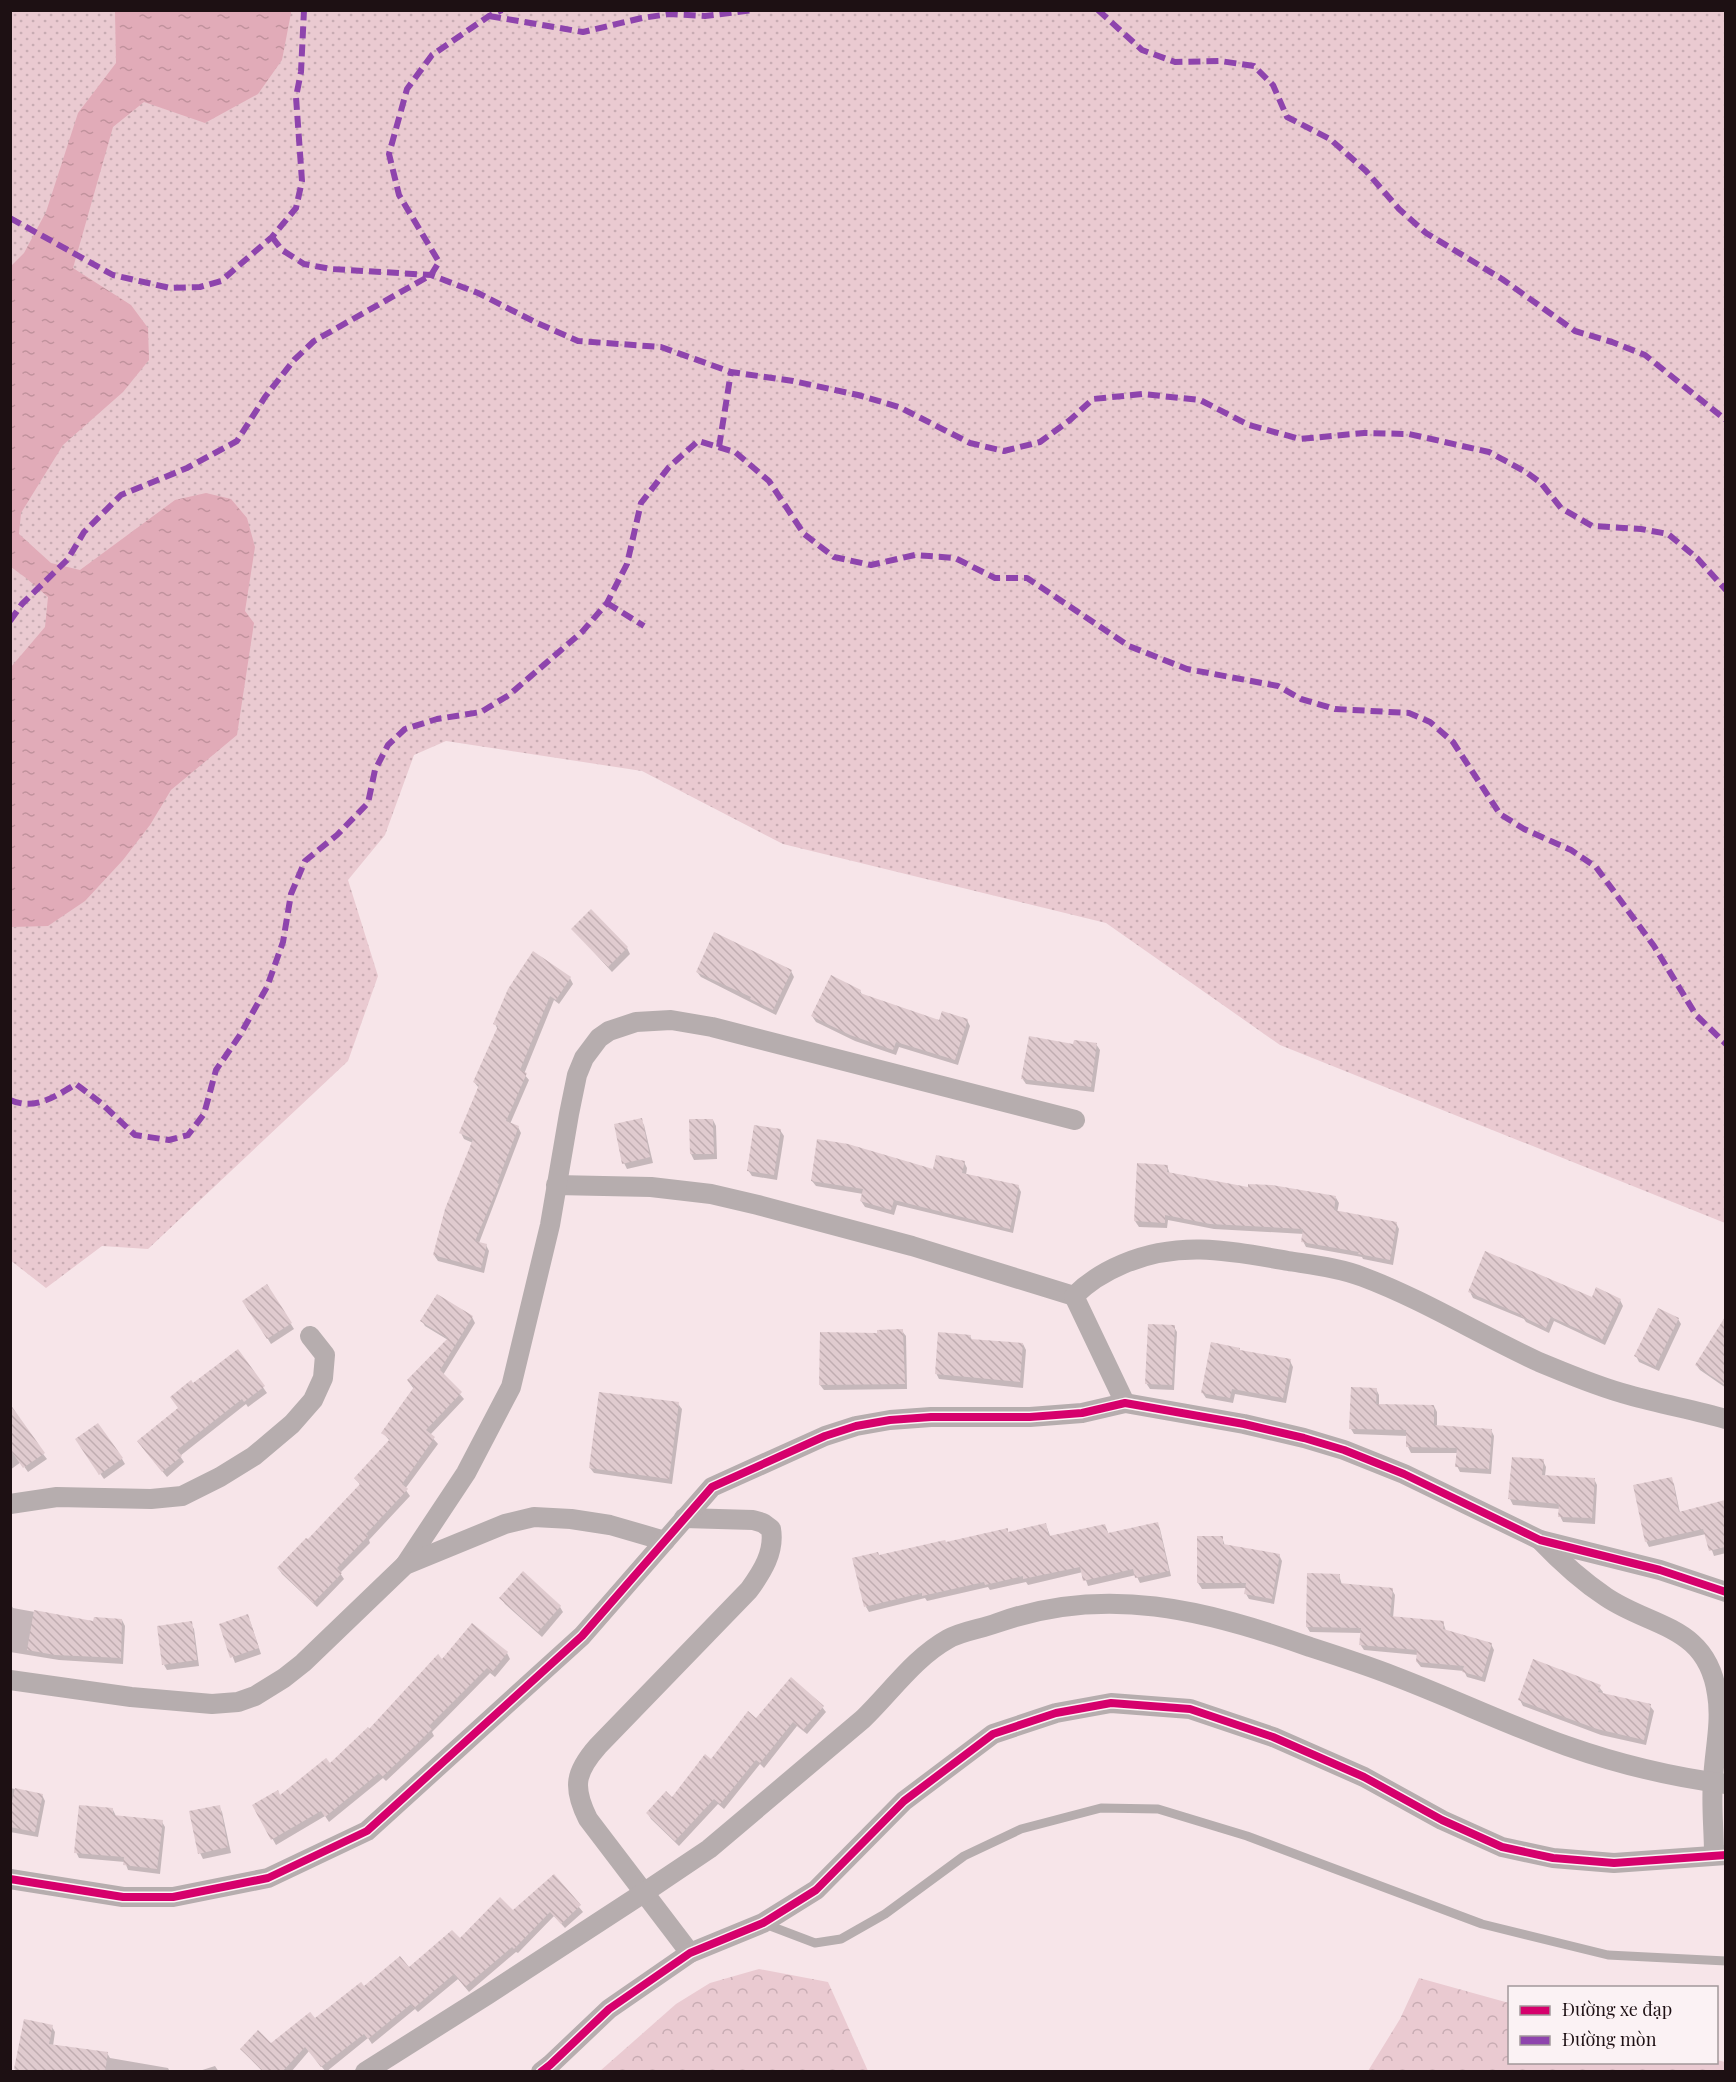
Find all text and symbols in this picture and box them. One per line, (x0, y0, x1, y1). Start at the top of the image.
legend (1508, 1986, 1718, 2064)
text: Đường xe đạp (1562, 1997, 1672, 2021)
text: Đường mòn (1562, 2027, 1657, 2051)

